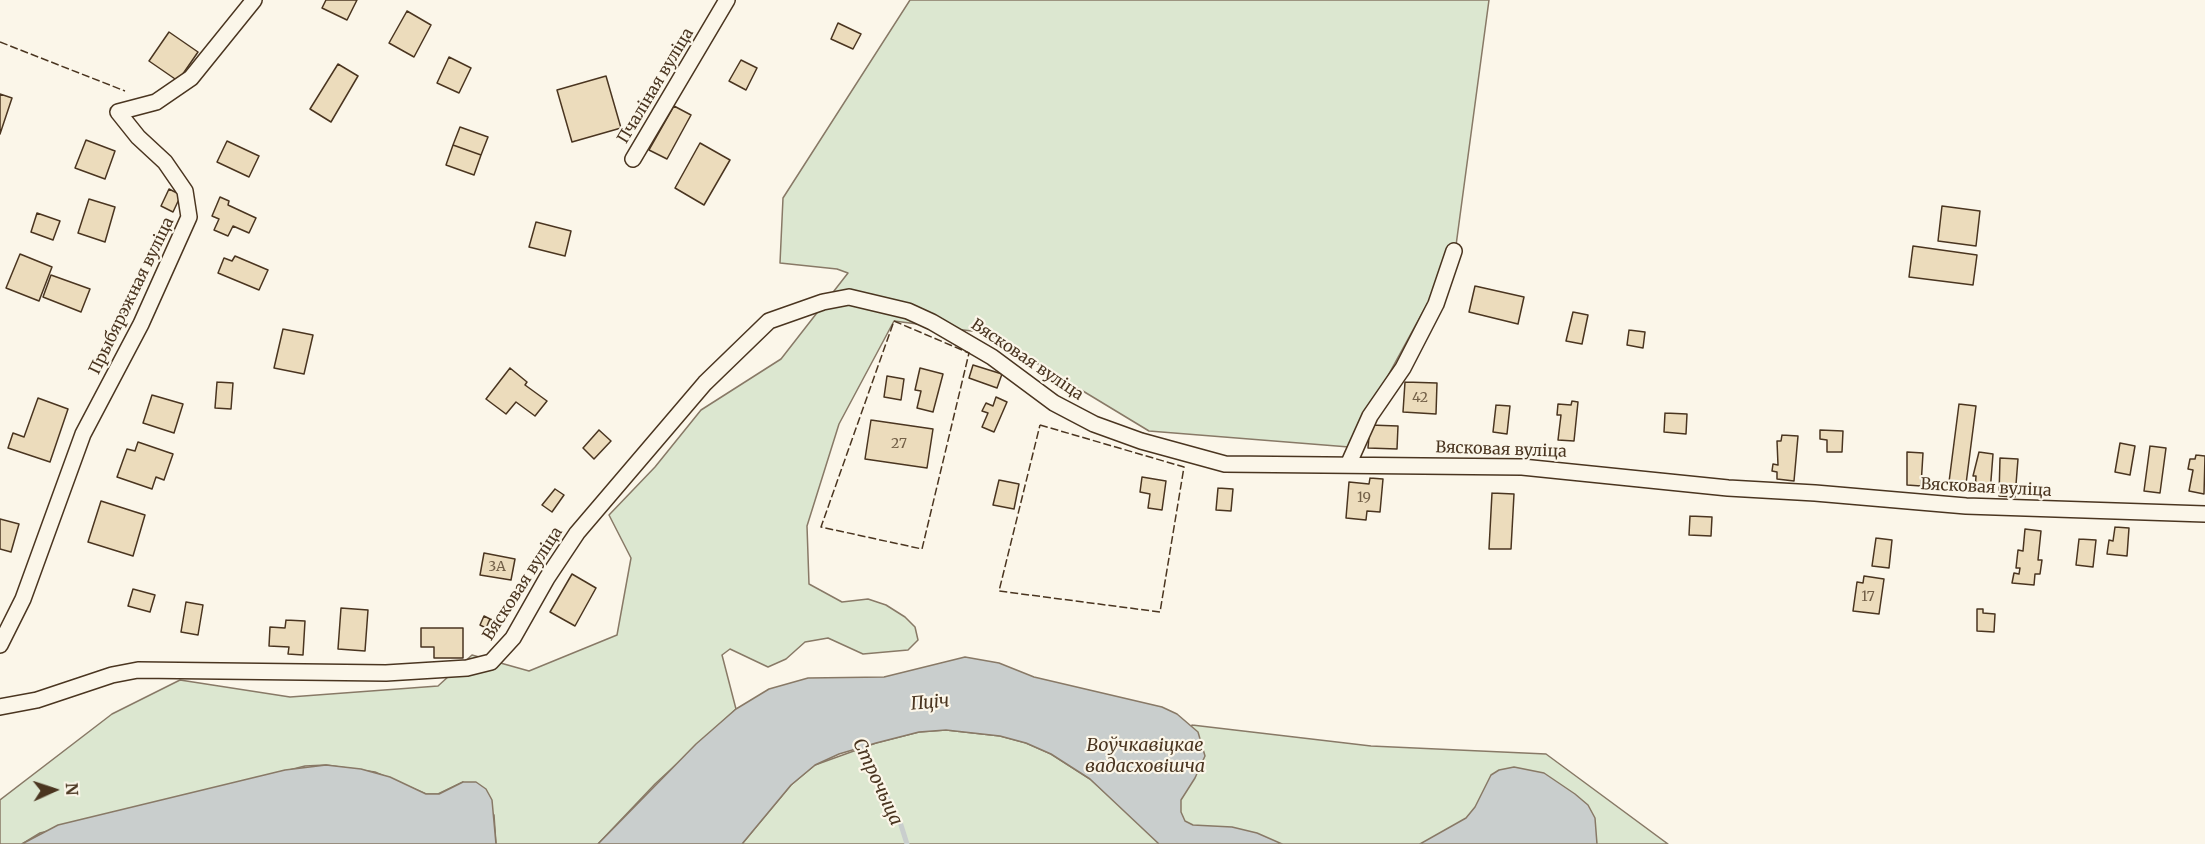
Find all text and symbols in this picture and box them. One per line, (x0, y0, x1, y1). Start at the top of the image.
street label: Пчаліная вуліца (614, 25, 698, 147)
street label: Прыбярэжная вуліца (86, 214, 178, 378)
street label: Вясковая вуліца (967, 315, 1087, 405)
house number: 42 (1412, 390, 1428, 406)
house number: 27 (891, 436, 907, 452)
street label: Вясковая вуліца (1435, 438, 1567, 462)
street label: Вясковая вуліца (1920, 475, 2052, 501)
house number: 19 (1357, 490, 1371, 506)
street label: Вясковая вуліца (479, 524, 567, 644)
house number: 3А (488, 559, 506, 575)
house number: 17 (1861, 589, 1875, 605)
water label: Пціч (910, 691, 950, 715)
water label: Строчыца (847, 735, 907, 829)
water label: Воўчкавіцкае вадасховішча (1085, 735, 1205, 777)
north arrow (24, 760, 84, 820)
text: N (62, 782, 82, 796)

